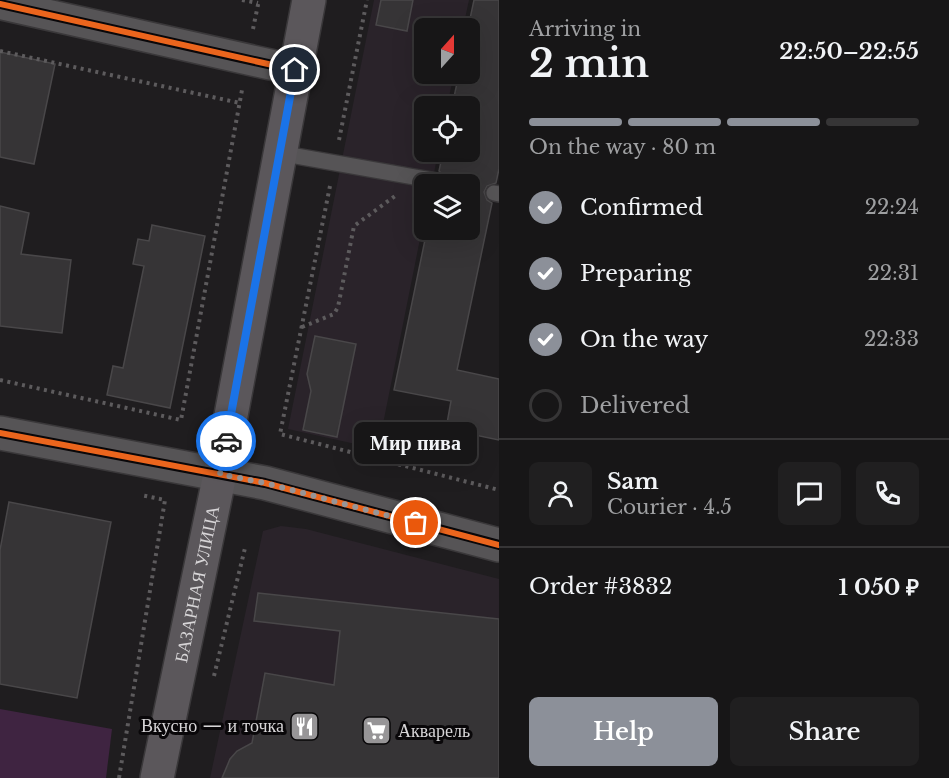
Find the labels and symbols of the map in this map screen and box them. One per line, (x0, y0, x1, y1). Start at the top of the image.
north arrow (414, 18, 480, 84)
pin (269, 44, 320, 95)
courier (196, 411, 256, 471)
callout: Мир пива (354, 421, 478, 463)
pin (390, 497, 441, 548)
street label: БАЗАРНАЯ УЛИЦА (170, 504, 224, 665)
restaurant icon: Вкусно — и точка (289, 710, 321, 742)
place label: Вкусно — и точка (141, 715, 284, 737)
supermarket icon: Акварель (361, 715, 393, 747)
place label: Акварель (398, 720, 470, 742)

